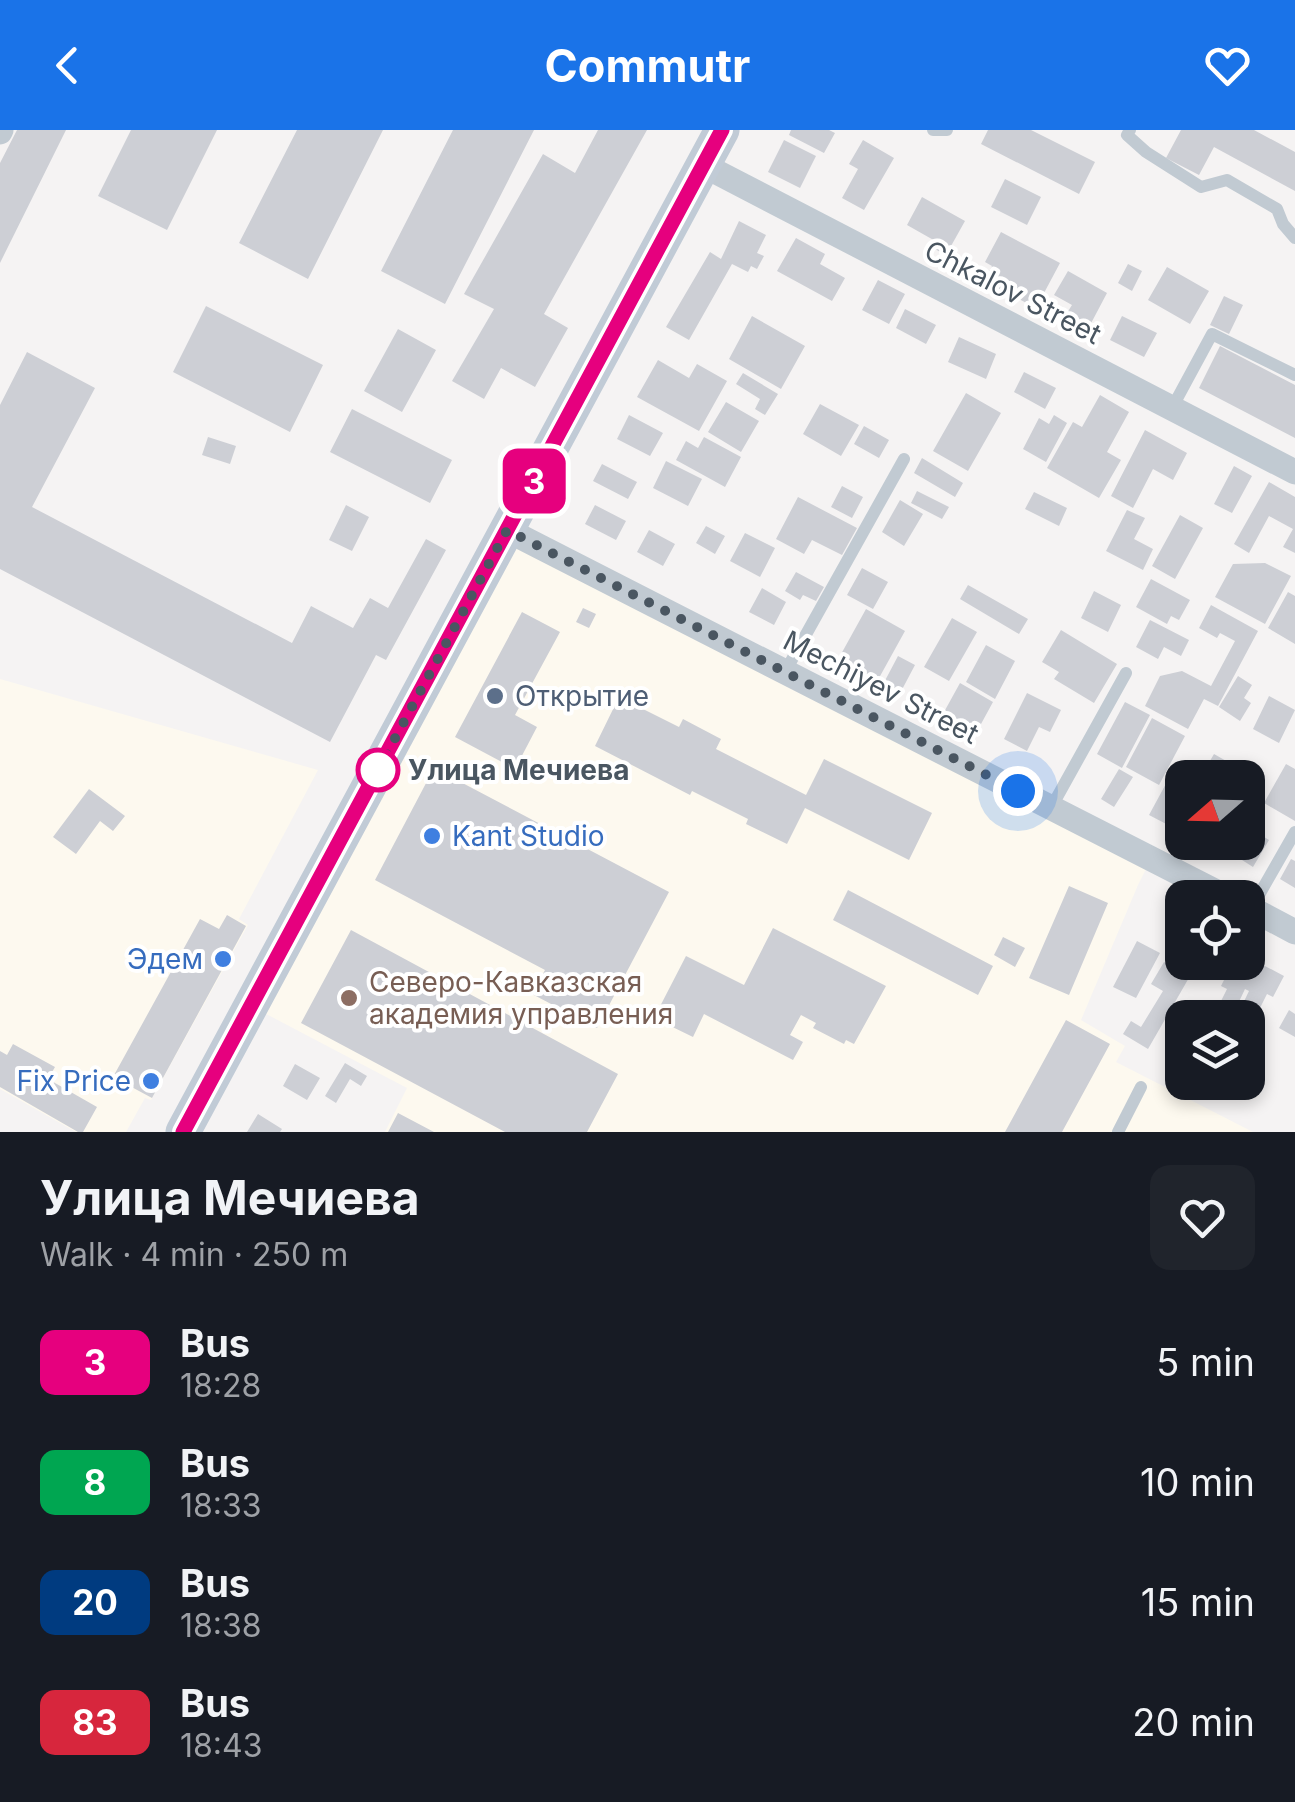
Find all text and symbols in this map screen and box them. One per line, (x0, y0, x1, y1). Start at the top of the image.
icon: back (40, 38, 95, 93)
text: Commutr (545, 38, 750, 93)
icon: heart (1200, 38, 1255, 93)
street label: Chkalov Street (919, 233, 1107, 351)
line badge: 3 (502, 448, 566, 514)
text: 3 (523, 460, 545, 502)
street label: Mechiyev Street (778, 623, 984, 751)
place label: Открытие (515, 679, 649, 713)
marker: Открытие (484, 685, 506, 707)
marker: Улица Мечиева (357, 749, 399, 791)
place label: Улица Мечиева (408, 753, 629, 787)
north arrow (1165, 760, 1265, 860)
map controls (1165, 760, 1265, 1100)
your location (993, 766, 1043, 816)
place label: Kant Studio (452, 819, 605, 853)
marker: Kant Studio (421, 825, 443, 847)
button: locate (1165, 880, 1265, 980)
place label: Эдем (127, 942, 203, 976)
marker: Эдем (212, 948, 234, 970)
place label: Северо-Кавказская академия управления (369, 965, 673, 1031)
marker: Северо-Кавказская академия управления (338, 987, 360, 1009)
button: layers (1165, 1000, 1265, 1100)
place label: Fix Price (17, 1064, 131, 1098)
marker: Fix Price (140, 1070, 162, 1092)
button: heart (1150, 1165, 1255, 1270)
text: Улица Мечиева (40, 1168, 420, 1227)
text: Walk · 4 min · 250 m (40, 1235, 348, 1274)
text: Bus (180, 1320, 250, 1366)
text: 5 min (1156, 1339, 1255, 1385)
text: 3 (84, 1341, 106, 1383)
text: 18:28 (180, 1366, 261, 1405)
text: Bus (180, 1440, 250, 1486)
text: 10 min (1140, 1459, 1255, 1505)
text: 8 (84, 1461, 106, 1503)
text: 18:33 (180, 1486, 262, 1525)
text: Bus (180, 1560, 250, 1606)
text: 15 min (1141, 1579, 1255, 1625)
text: 20 (72, 1581, 118, 1623)
text: 18:38 (180, 1606, 262, 1645)
text: Bus (180, 1680, 250, 1726)
text: 20 min (1132, 1699, 1255, 1745)
text: 83 (72, 1701, 118, 1743)
text: 18:43 (180, 1726, 262, 1765)

